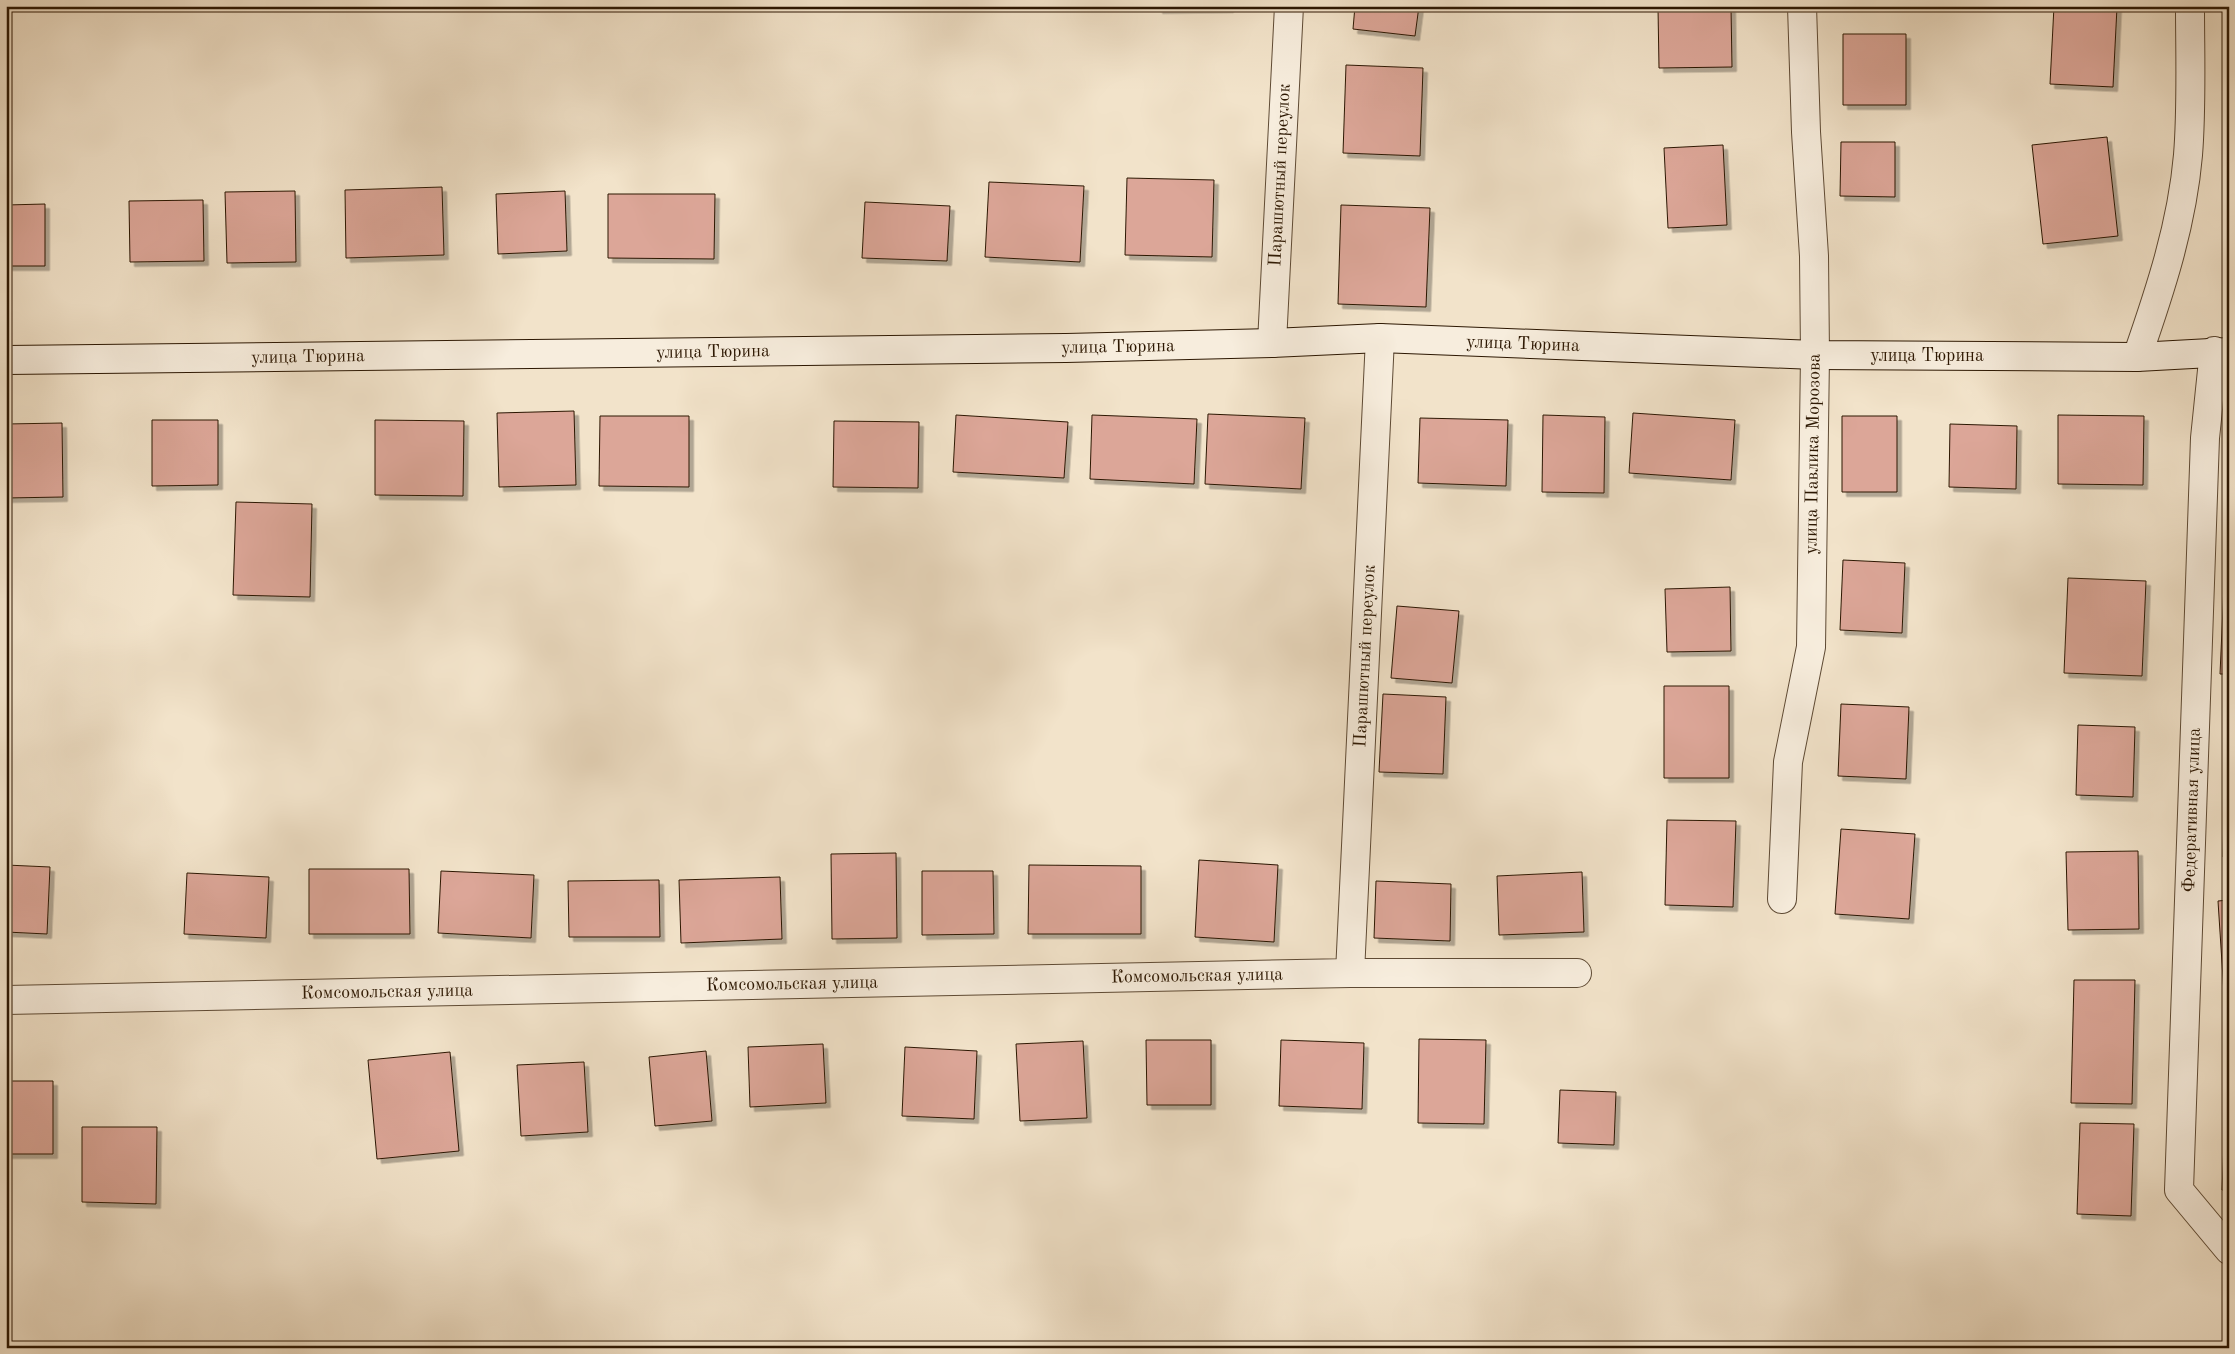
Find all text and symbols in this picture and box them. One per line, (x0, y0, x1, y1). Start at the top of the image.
street label: Парашютный переулок (1266, 83, 1294, 267)
street label: улица Тюрина (1466, 333, 1580, 355)
street label: улица Тюрина (1061, 337, 1175, 357)
street label: улица Тюрина (656, 342, 770, 362)
street label: улица Тюрина (251, 347, 365, 367)
street label: улица Тюрина (1870, 347, 1984, 365)
street label: улица Павлика Морозова (1802, 353, 1824, 555)
street label: Парашютный переулок (1351, 564, 1379, 748)
street label: Федеративная улица (2180, 727, 2204, 893)
street label: Комсомольская улица (1111, 965, 1283, 987)
street label: Комсомольская улица (706, 973, 878, 995)
street label: Комсомольская улица (301, 981, 473, 1003)

